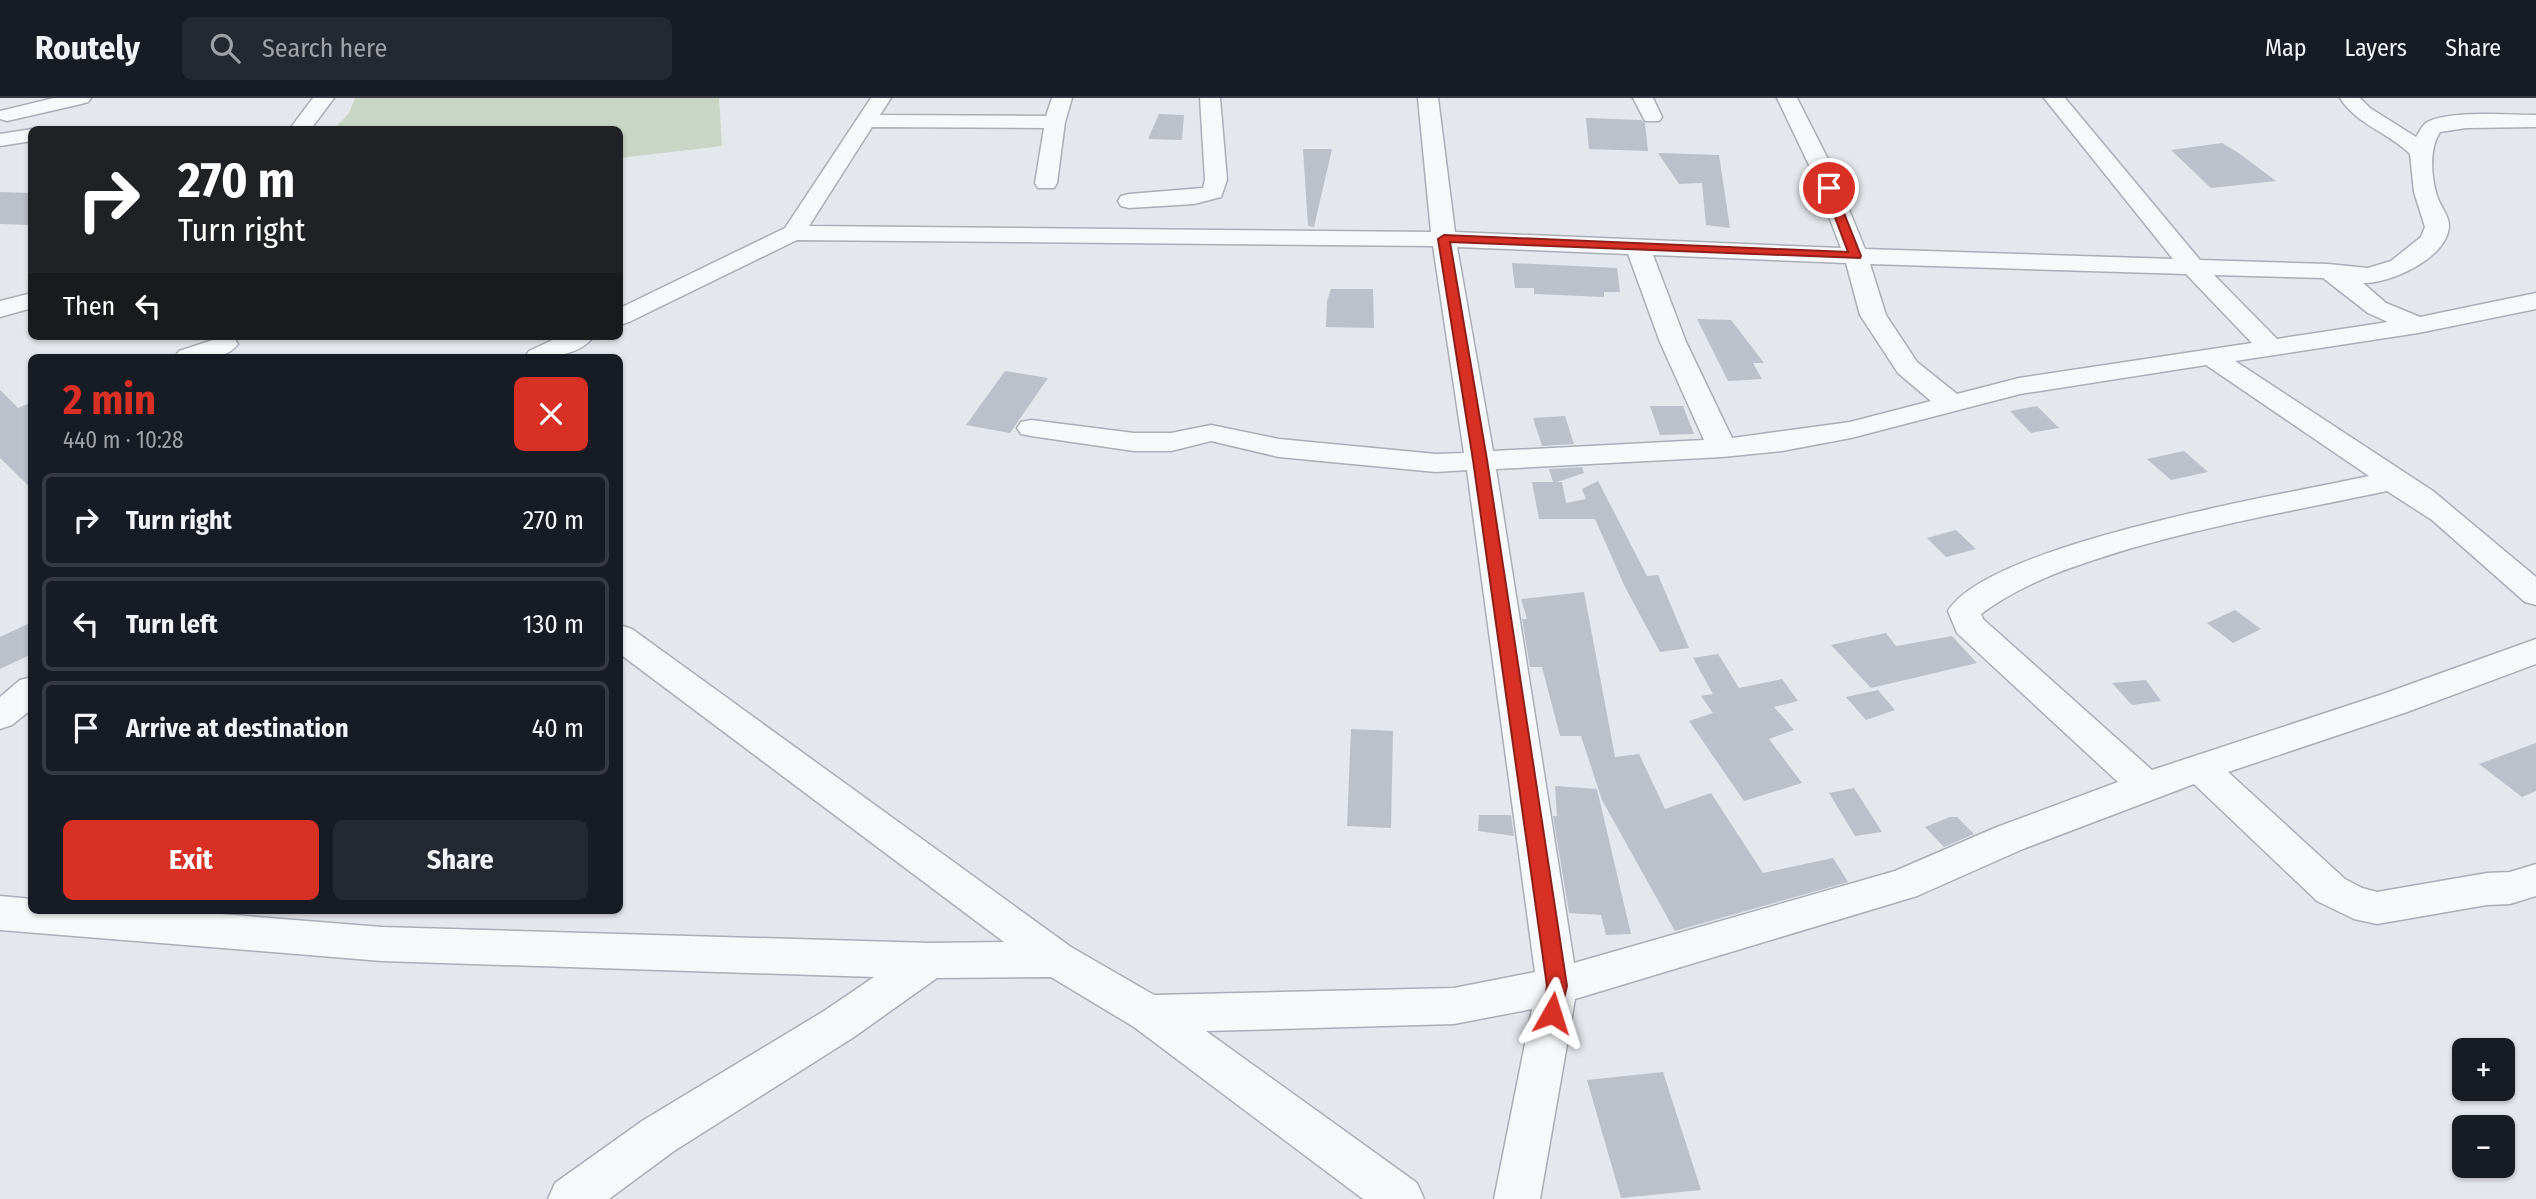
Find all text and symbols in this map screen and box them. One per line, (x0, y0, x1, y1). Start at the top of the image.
search box (182, 17, 672, 80)
text: Routely (35, 28, 140, 68)
icon: search (206, 29, 244, 67)
text: Search here (262, 33, 387, 64)
text: Map (2265, 34, 2307, 62)
text: Layers (2345, 34, 2407, 62)
text: Share (2445, 34, 2501, 62)
text: 270 m (178, 151, 295, 210)
icon: right (63, 154, 154, 245)
pin (1799, 158, 1859, 218)
icon: arrive (1810, 169, 1848, 207)
text: Turn right (178, 211, 305, 249)
icon: left (129, 287, 167, 325)
text: Then (63, 291, 115, 322)
text: 2 min (63, 375, 156, 425)
button: close (514, 377, 588, 451)
text: 440 m · 10:28 (63, 426, 184, 454)
icon: right (67, 501, 105, 539)
text: Turn right (126, 505, 232, 536)
text: 270 m (523, 505, 584, 536)
icon: left (67, 605, 105, 643)
text: Turn left (126, 609, 218, 640)
text: 130 m (522, 609, 584, 640)
icon: arrive (67, 709, 105, 747)
text: Arrive at destination (126, 713, 349, 744)
text: 40 m (532, 713, 584, 744)
button: Exit (63, 820, 319, 900)
button: Share (333, 820, 588, 900)
position arrow (1515, 976, 1589, 1050)
map controls (2452, 1038, 2515, 1178)
button: + (2452, 1038, 2515, 1101)
button: − (2452, 1115, 2515, 1178)

